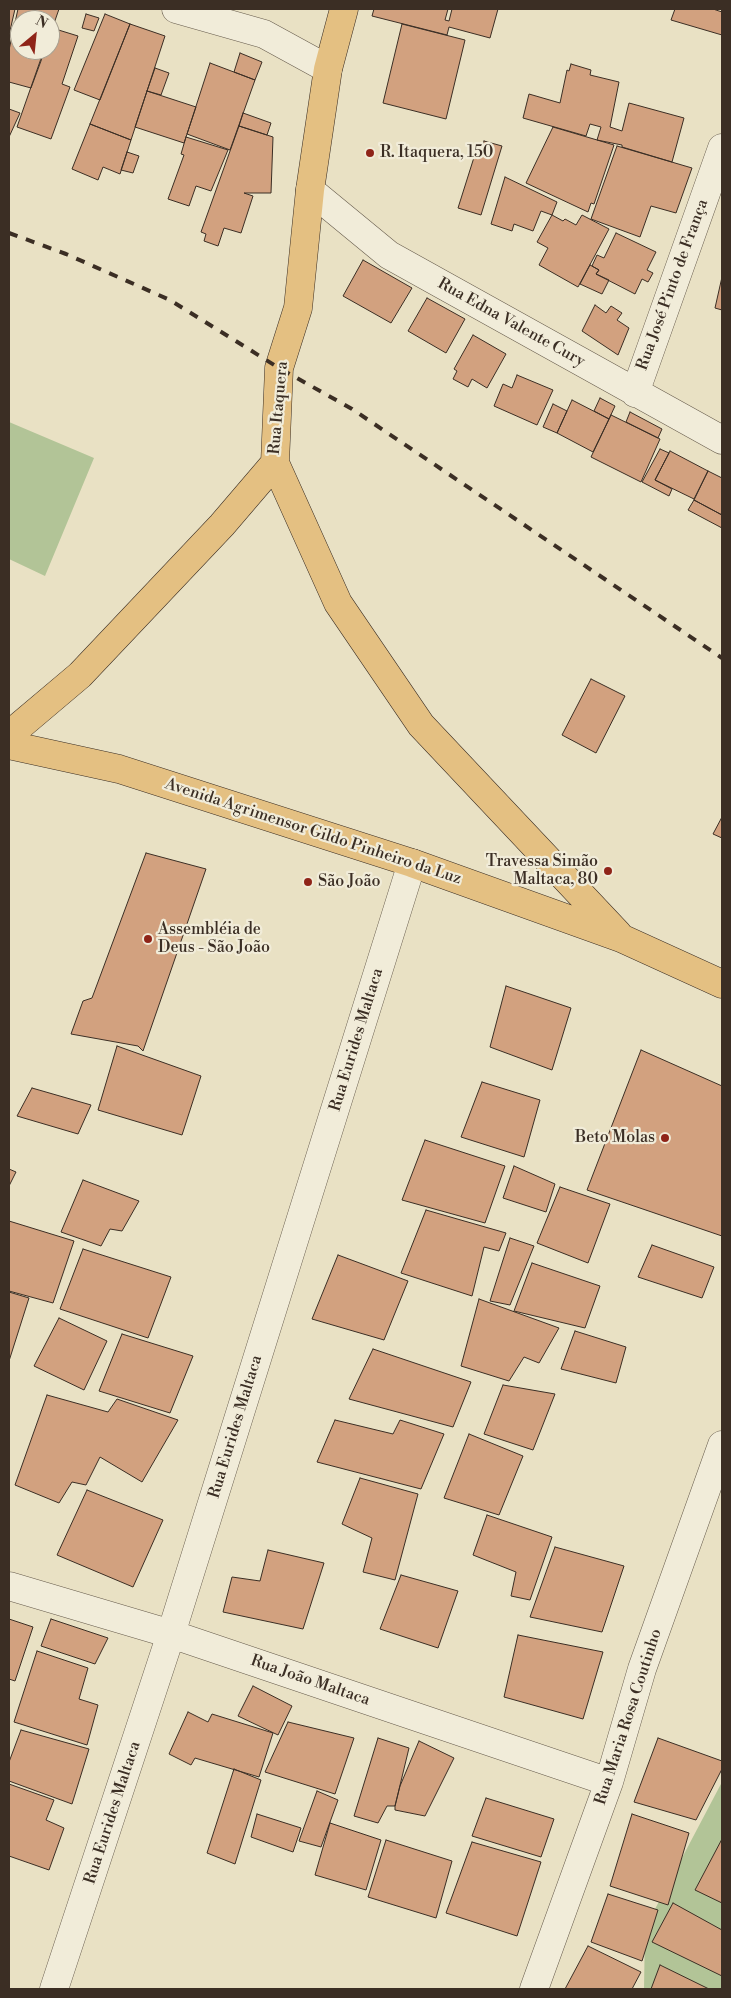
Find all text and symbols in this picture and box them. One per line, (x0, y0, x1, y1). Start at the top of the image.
north arrow (10, 10, 60, 60)
text: N (32, 12, 51, 33)
place label: R. Itaquera, 150 (380, 143, 493, 163)
marker: R. Itaquera, 150 (364, 147, 376, 159)
street label: Rua José Pinto de França (633, 197, 713, 373)
street label: Rua Edna Valente Cury (434, 274, 588, 372)
street label: Rua Itaquera (265, 361, 293, 455)
street label: Avenida Agrimensor Gildo Pinheiro da Luz (162, 775, 464, 889)
place label: Travessa Simão Maltaca, 80 (486, 852, 598, 890)
marker: Travessa Simão Maltaca, 80 (602, 865, 614, 877)
place label: São João (318, 872, 380, 892)
marker: São João (302, 876, 314, 888)
place label: Assembléia de Deus - São João (158, 920, 270, 958)
marker: Assembléia de Deus - São João (142, 933, 154, 945)
street label: Rua Eurides Maltaca (326, 966, 388, 1114)
place label: Beto Molas (575, 1128, 655, 1148)
marker: Beto Molas (659, 1132, 671, 1144)
street label: Rua Eurides Maltaca (205, 1353, 267, 1501)
street label: Rua Maria Rosa Coutinho (591, 1626, 667, 1808)
street label: Rua João Maltaca (248, 1652, 372, 1710)
street label: Rua Eurides Maltaca (81, 1739, 145, 1887)

